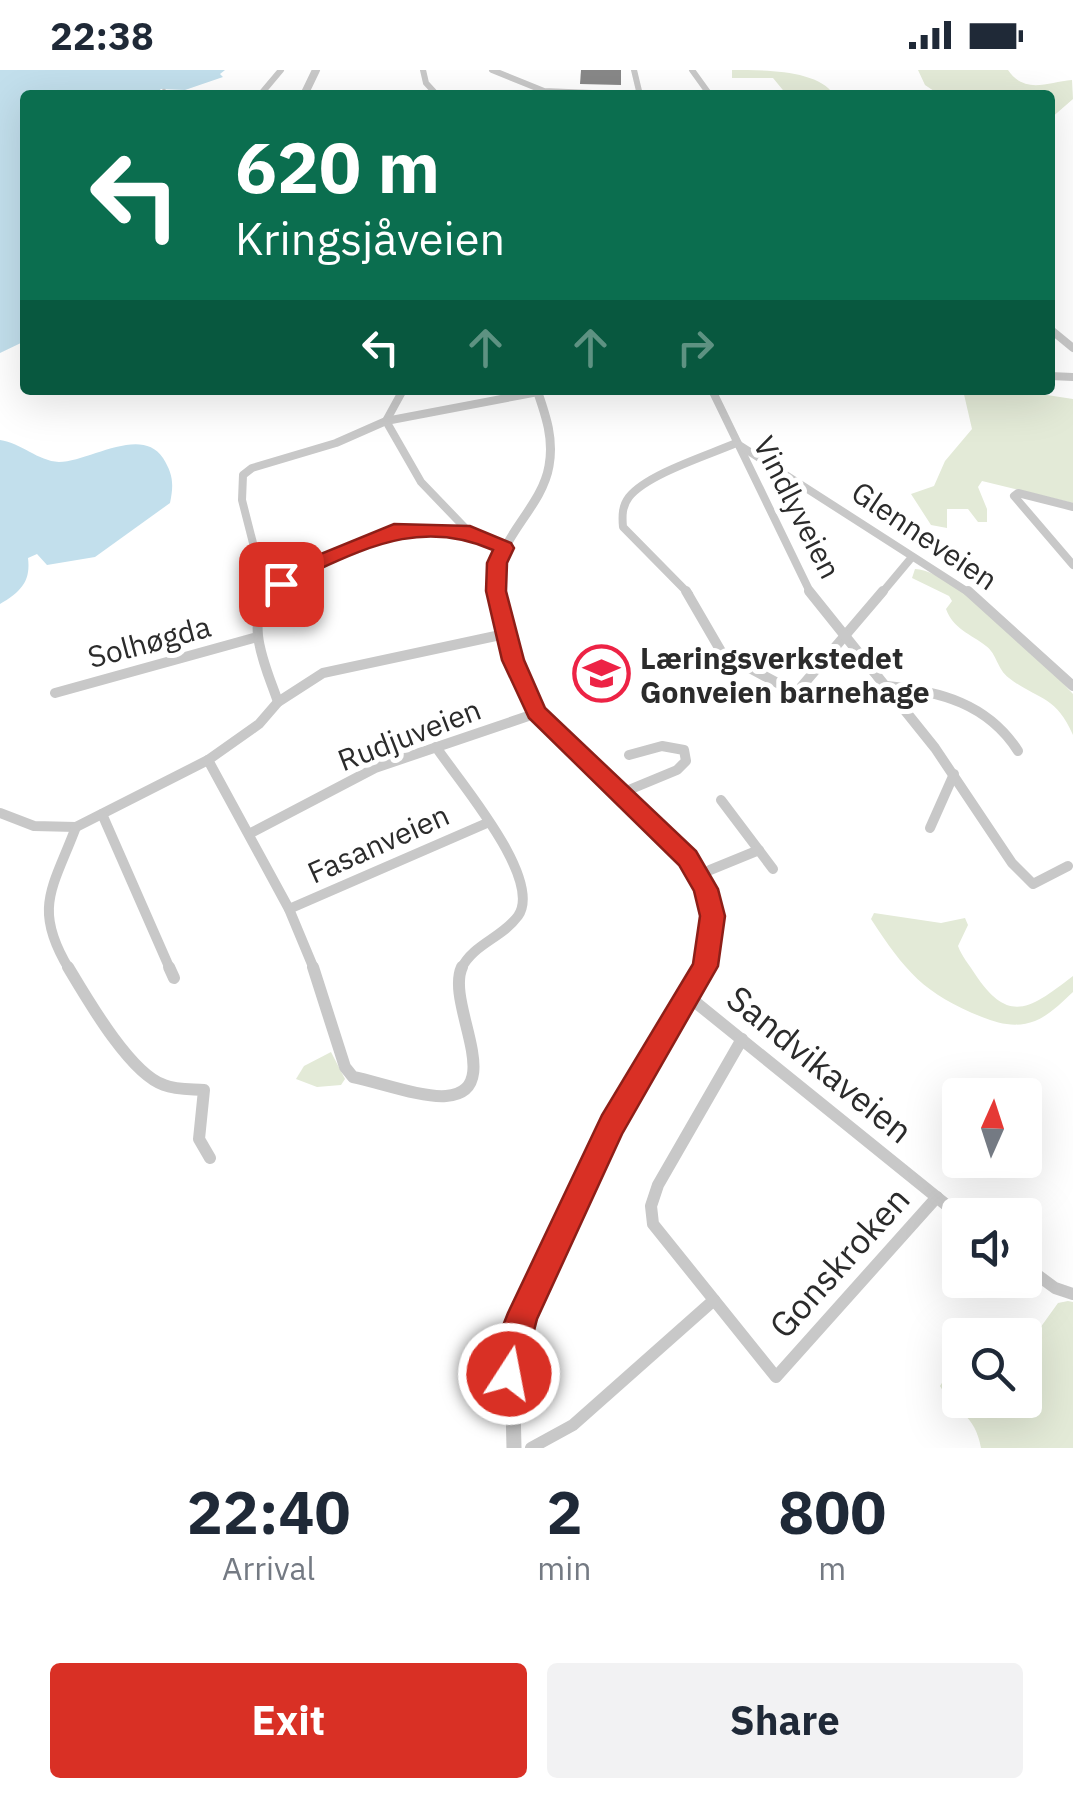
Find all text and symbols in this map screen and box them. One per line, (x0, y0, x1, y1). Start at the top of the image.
text: 22:38 (50, 11, 154, 60)
text: 620 m (235, 121, 440, 212)
icon: left (70, 130, 200, 260)
text: Kringsjåveien (235, 209, 505, 267)
icon: left (353, 320, 408, 375)
icon: ahead (458, 320, 513, 375)
icon: ahead (563, 320, 618, 375)
icon: right (668, 320, 723, 375)
street label: Vindlyveien (745, 429, 851, 585)
street label: Glenneveien (845, 472, 1005, 598)
pin (239, 542, 324, 627)
icon: arrive (254, 557, 309, 612)
street label: Solhøgda (83, 606, 215, 676)
place label: Læringsverkstedet Gonveien barnehage (640, 638, 930, 711)
school or university icon: Læringsverkstedet Gonveien barnehage (571, 644, 631, 704)
street label: Rudjuveien (332, 689, 486, 779)
street label: Fasanveien (301, 794, 455, 892)
street label: Sandvikaveien (718, 975, 922, 1153)
north arrow (942, 1078, 1042, 1178)
map controls (942, 1078, 1042, 1418)
street label: Gonskroken (759, 1177, 919, 1347)
button: sound (942, 1198, 1042, 1298)
button: search (942, 1318, 1042, 1418)
position arrow (457, 1322, 561, 1426)
text: 22:40 (187, 1472, 351, 1551)
text: 2 (546, 1472, 582, 1551)
text: 800 (778, 1472, 886, 1551)
text: Arrival (222, 1547, 315, 1589)
text: min (537, 1547, 591, 1589)
text: m (818, 1547, 846, 1589)
button: Exit (50, 1663, 527, 1778)
button: Share (547, 1663, 1023, 1778)

